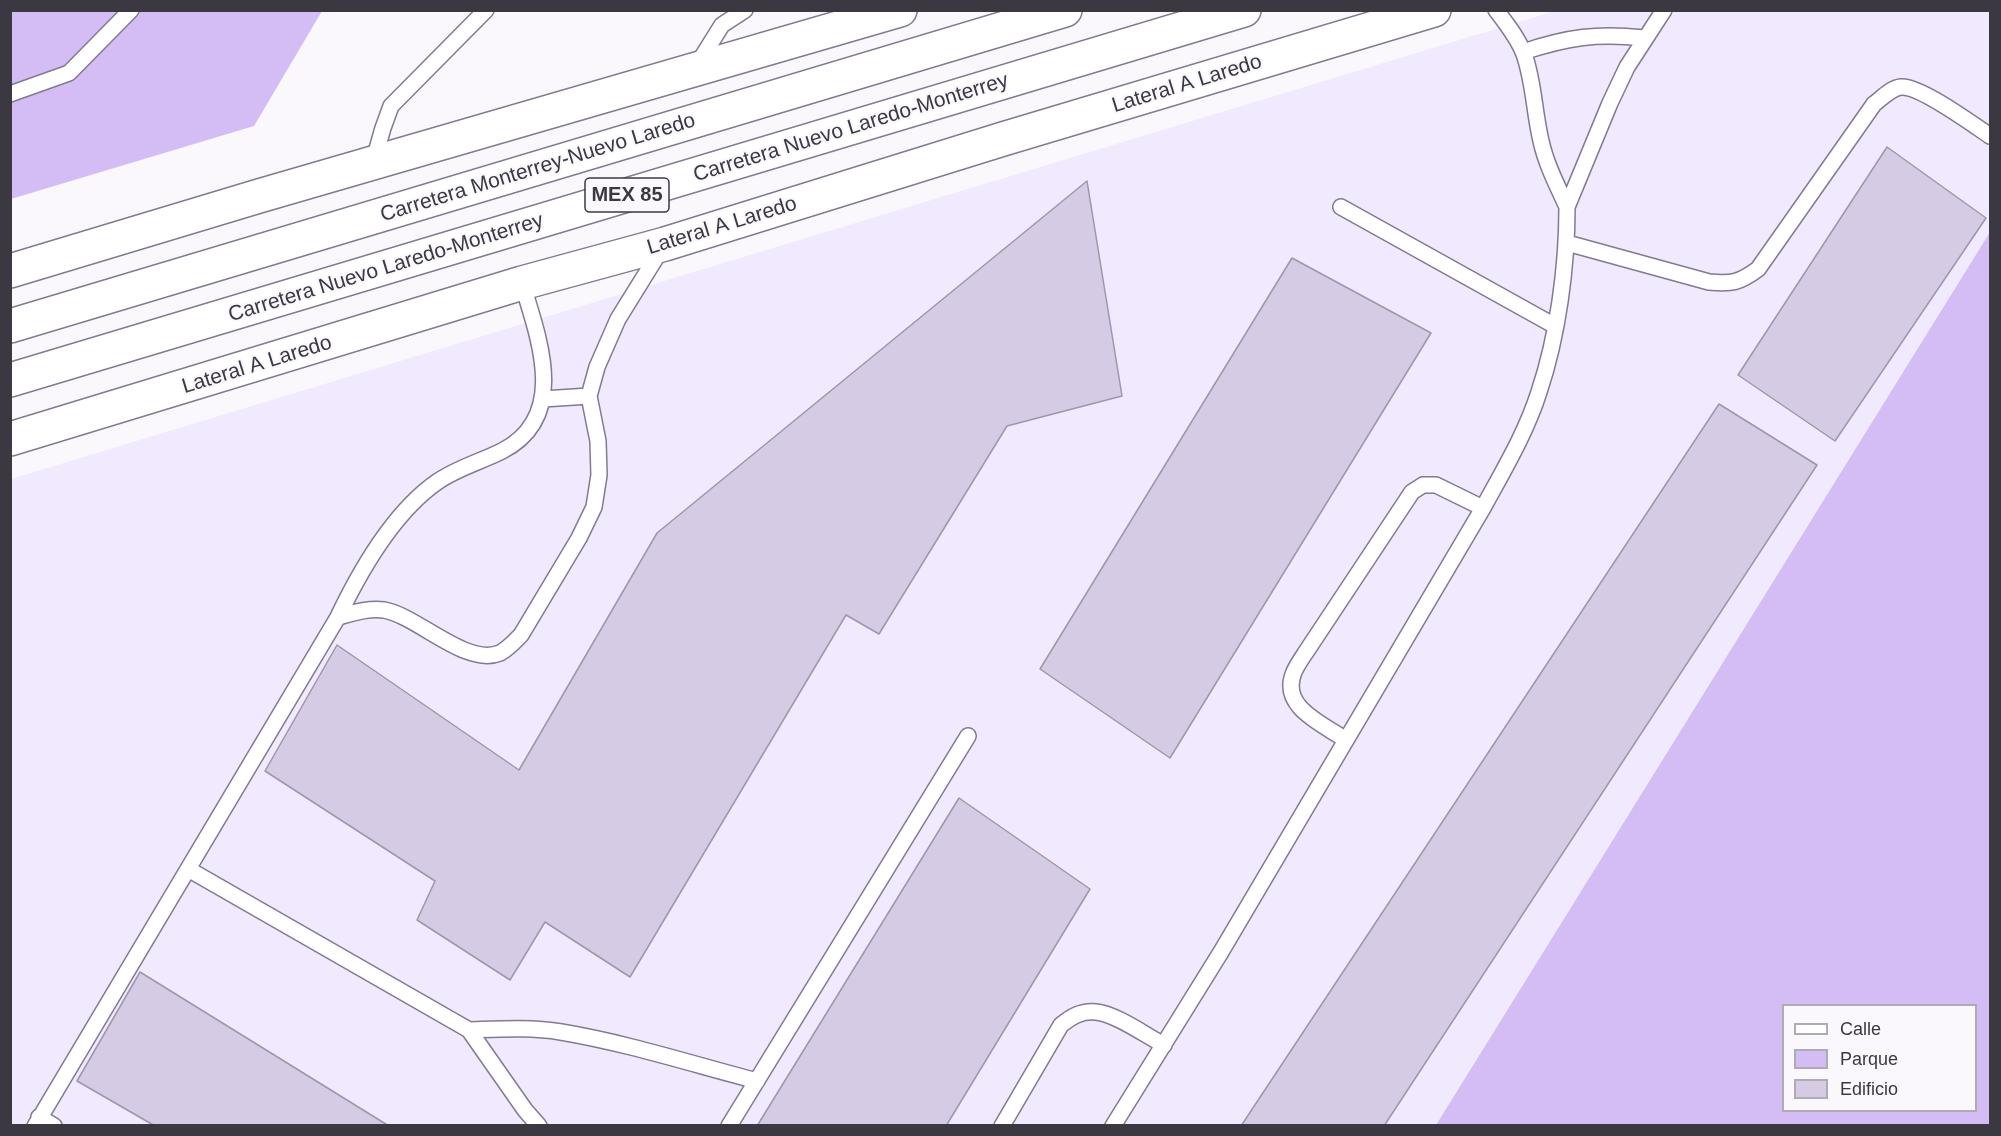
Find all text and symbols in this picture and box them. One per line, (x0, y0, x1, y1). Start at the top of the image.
street label: Lateral A Laredo (1109, 49, 1265, 119)
street label: Carretera Nuevo Laredo-Monterrey (690, 68, 1012, 188)
street label: Carretera Monterrey-Nuevo Laredo (377, 108, 699, 228)
road number: MEX 85 (585, 178, 669, 212)
street label: Lateral A Laredo (644, 191, 800, 261)
street label: Carretera Nuevo Laredo-Monterrey (225, 208, 547, 328)
street label: Lateral A Laredo (179, 330, 335, 400)
legend (1782, 1004, 1977, 1112)
text: Calle (1840, 1019, 1881, 1039)
text: Parque (1840, 1049, 1898, 1069)
text: Edificio (1840, 1079, 1898, 1099)

